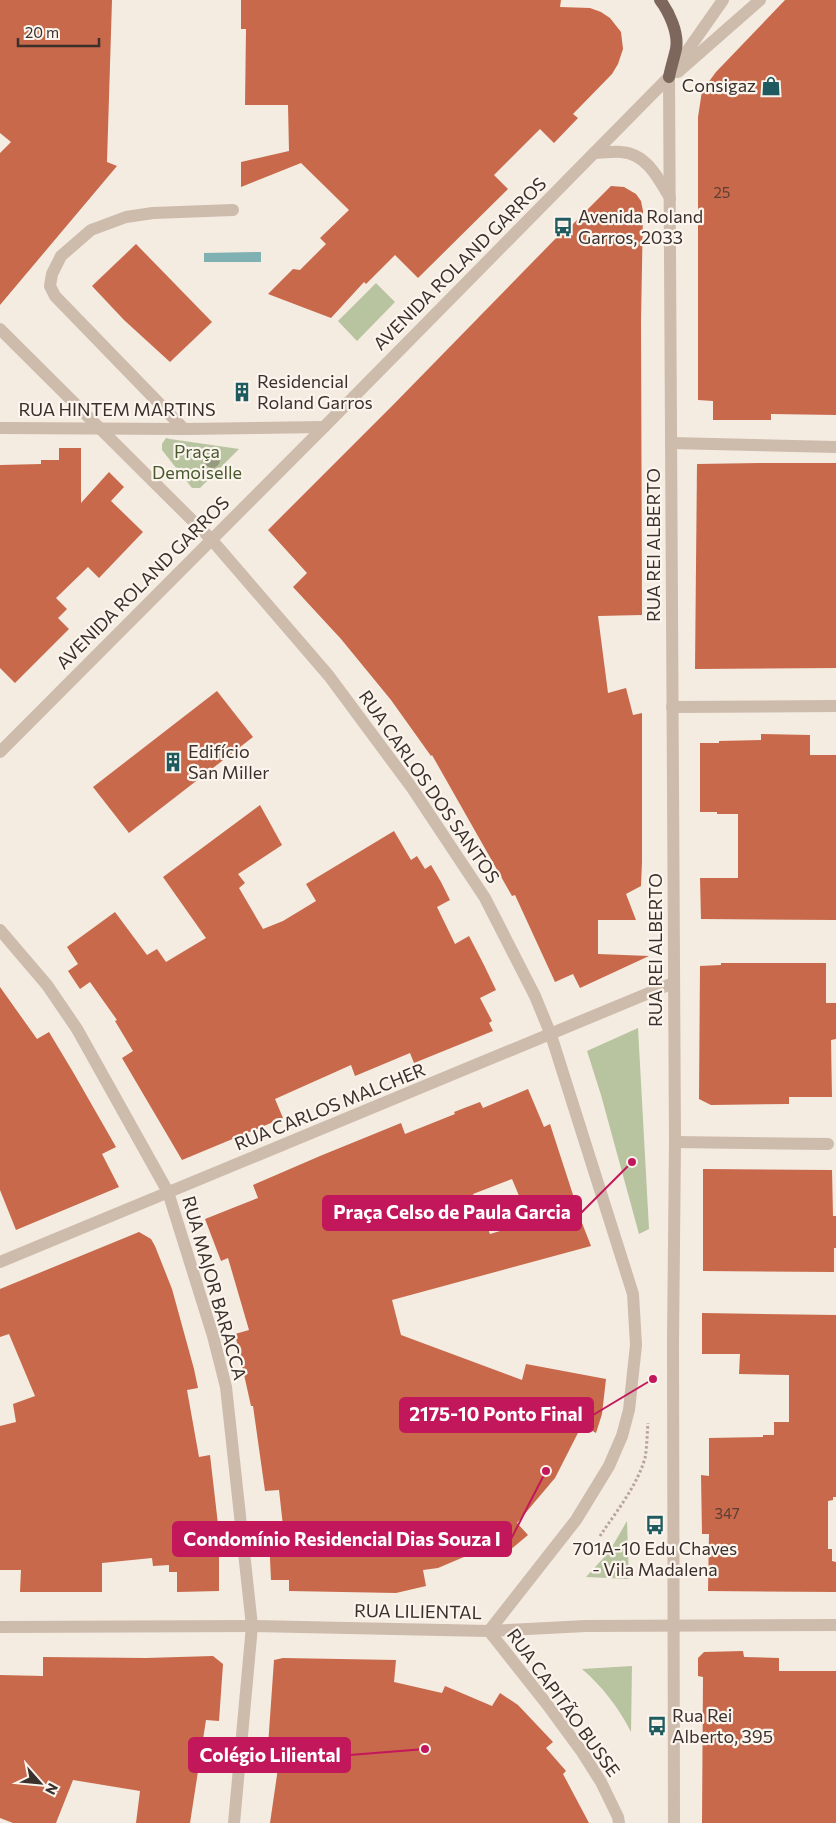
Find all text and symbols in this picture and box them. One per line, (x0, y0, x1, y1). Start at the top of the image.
scale bar (18, 15, 99, 47)
text: 20 m (25, 23, 59, 41)
place label: Consigaz (682, 74, 756, 96)
shop icon: Consigaz (760, 75, 782, 97)
street label: AVENIDA ROLAND GARROS (368, 172, 550, 354)
house number: 25 (714, 183, 730, 201)
place label: Avenida Roland Garros, 2033 (578, 205, 703, 248)
bus stop icon: Avenida Roland Garros, 2033 (552, 216, 574, 238)
place label: Residencial Roland Garros (257, 370, 373, 413)
building icon: Residencial Roland Garros (231, 381, 253, 403)
street label: RUA HINTEM MARTINS (18, 398, 216, 420)
park label: Praça Demoiselle (152, 440, 242, 483)
street label: RUA REI ALBERTO (642, 468, 664, 622)
street label: AVENIDA ROLAND GARROS (51, 491, 233, 673)
street label: RUA CARLOS DOS SANTOS (355, 686, 505, 887)
place label: Edifício San Miller (188, 740, 269, 783)
building icon: Edifício San Miller (162, 751, 184, 773)
street label: RUA REI ALBERTO (644, 873, 666, 1027)
street label: RUA CARLOS MALCHER (231, 1058, 428, 1154)
street label: RUA MAJOR BARACCA (178, 1193, 252, 1382)
callout: Praça Celso de Paula Garcia (323, 1196, 581, 1230)
text: Praça Celso de Paula Garcia (333, 1200, 571, 1223)
callout: 2175-10 Ponto Final (400, 1398, 593, 1432)
text: 2175-10 Ponto Final (409, 1402, 583, 1425)
house number: 347 (714, 1504, 740, 1522)
bus stop icon: 701A-10 Edu Chaves - Vila Madalena (644, 1514, 666, 1536)
callout: Condomínio Residencial Dias Souza I (173, 1522, 511, 1556)
text: Condomínio Residencial Dias Souza I (183, 1527, 501, 1550)
place label: 701A-10 Edu Chaves - Vila Madalena (573, 1537, 737, 1580)
street label: RUA LILIENTAL (354, 1599, 482, 1623)
street label: RUA CAPITÃO BUSSE (503, 1624, 625, 1781)
place label: Rua Rei Alberto, 395 (672, 1704, 773, 1747)
bus stop icon: Rua Rei Alberto, 395 (646, 1715, 668, 1737)
callout: Colégio Liliental (189, 1738, 350, 1772)
text: Colégio Liliental (199, 1743, 341, 1766)
north arrow (15, 1758, 65, 1808)
text: N (42, 1781, 62, 1798)

